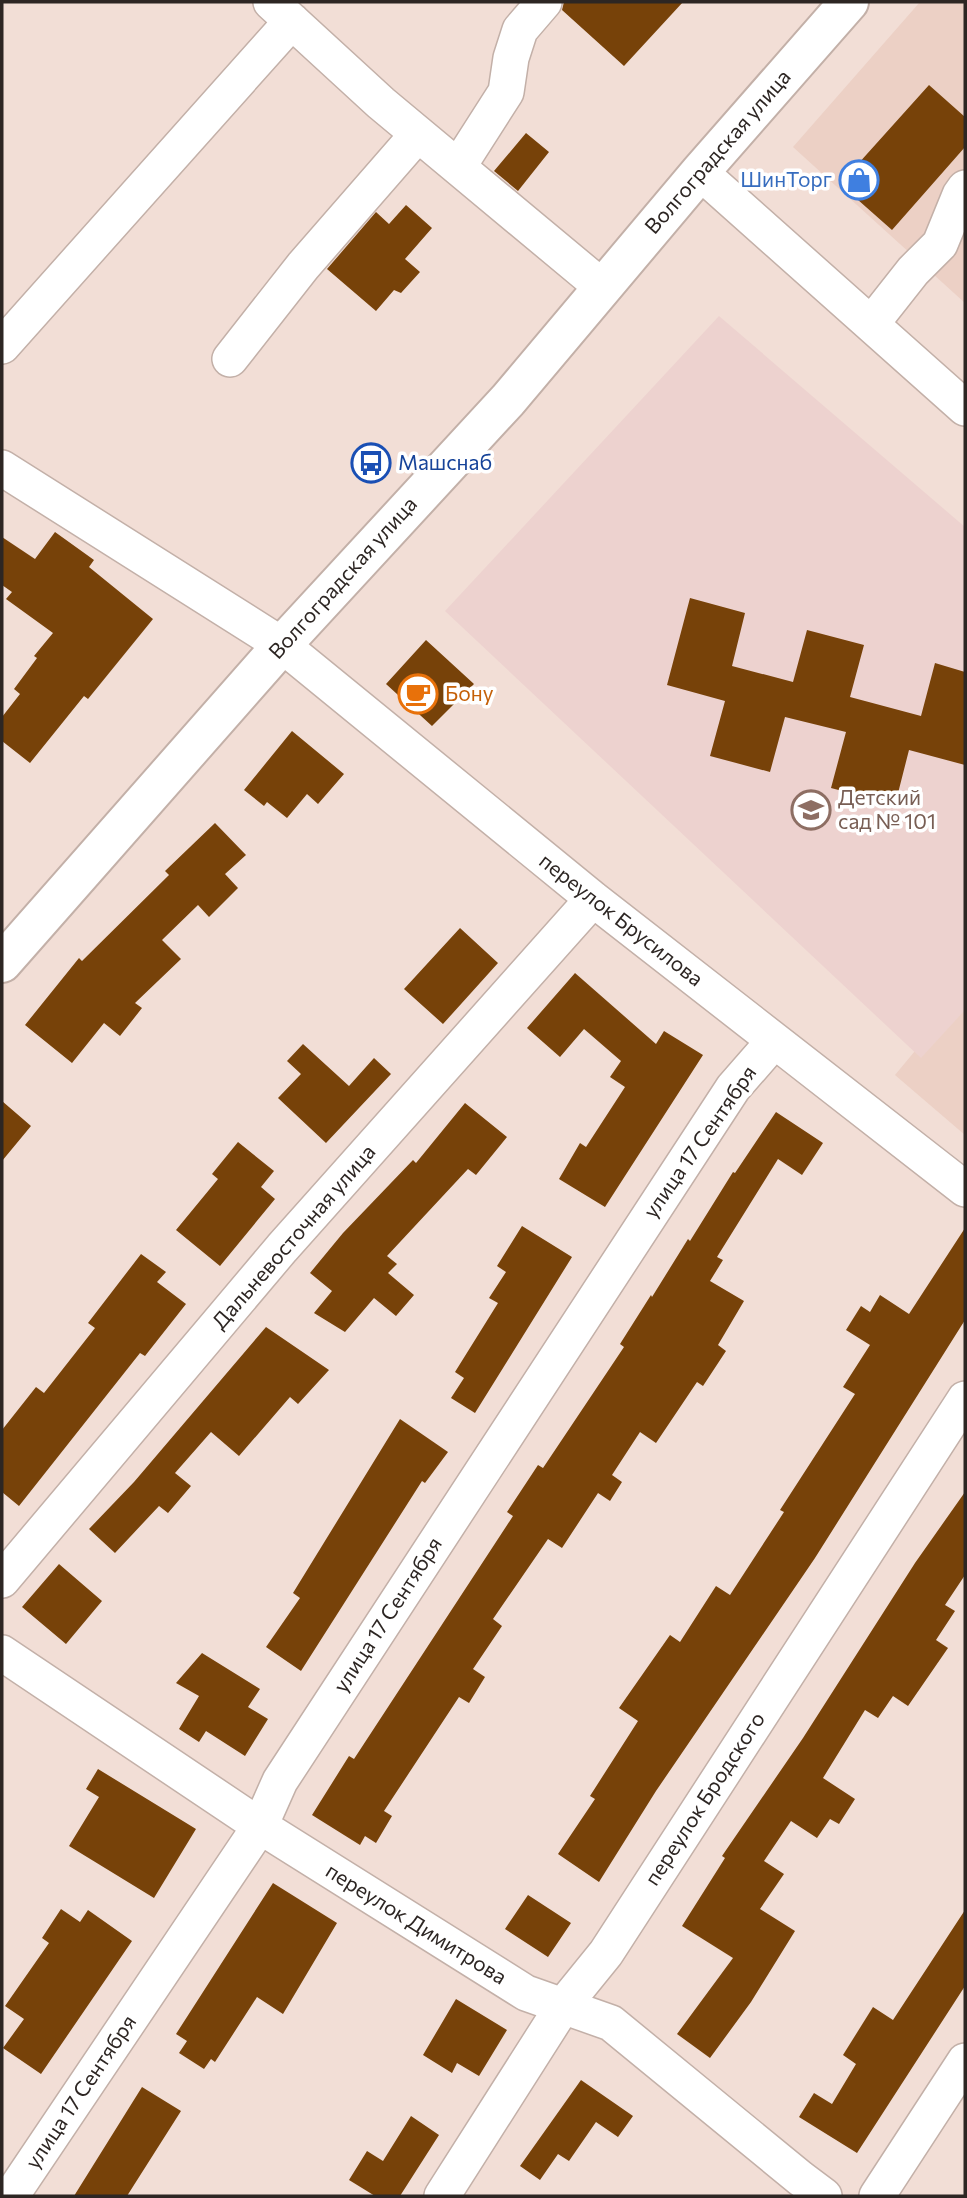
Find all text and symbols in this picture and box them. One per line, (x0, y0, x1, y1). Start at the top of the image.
street label: Волгоградская улица (639, 64, 795, 238)
shop icon: ШинТорг (838, 159, 880, 201)
place label: ШинТорг (740, 166, 832, 191)
bus stop icon: Машснаб (350, 442, 392, 484)
place label: Машснаб (398, 449, 492, 474)
street label: Волгоградская улица (263, 491, 421, 663)
cafe icon: Бону (397, 673, 439, 715)
place label: Бону (445, 680, 494, 705)
place label: Детский сад № 101 (838, 784, 936, 833)
school or university icon: Детский сад № 101 (790, 789, 832, 831)
street label: переулок Брусилова (535, 847, 709, 991)
street label: улица 17 Сентября (637, 1060, 761, 1222)
street label: Дальневосточная улица (206, 1139, 380, 1333)
street label: улица 17 Сентября (327, 1532, 446, 1696)
street label: переулок Бродского (638, 1707, 769, 1890)
street label: переулок Димитрова (322, 1857, 512, 1989)
street label: улица 17 Сентября (19, 2010, 140, 2173)

